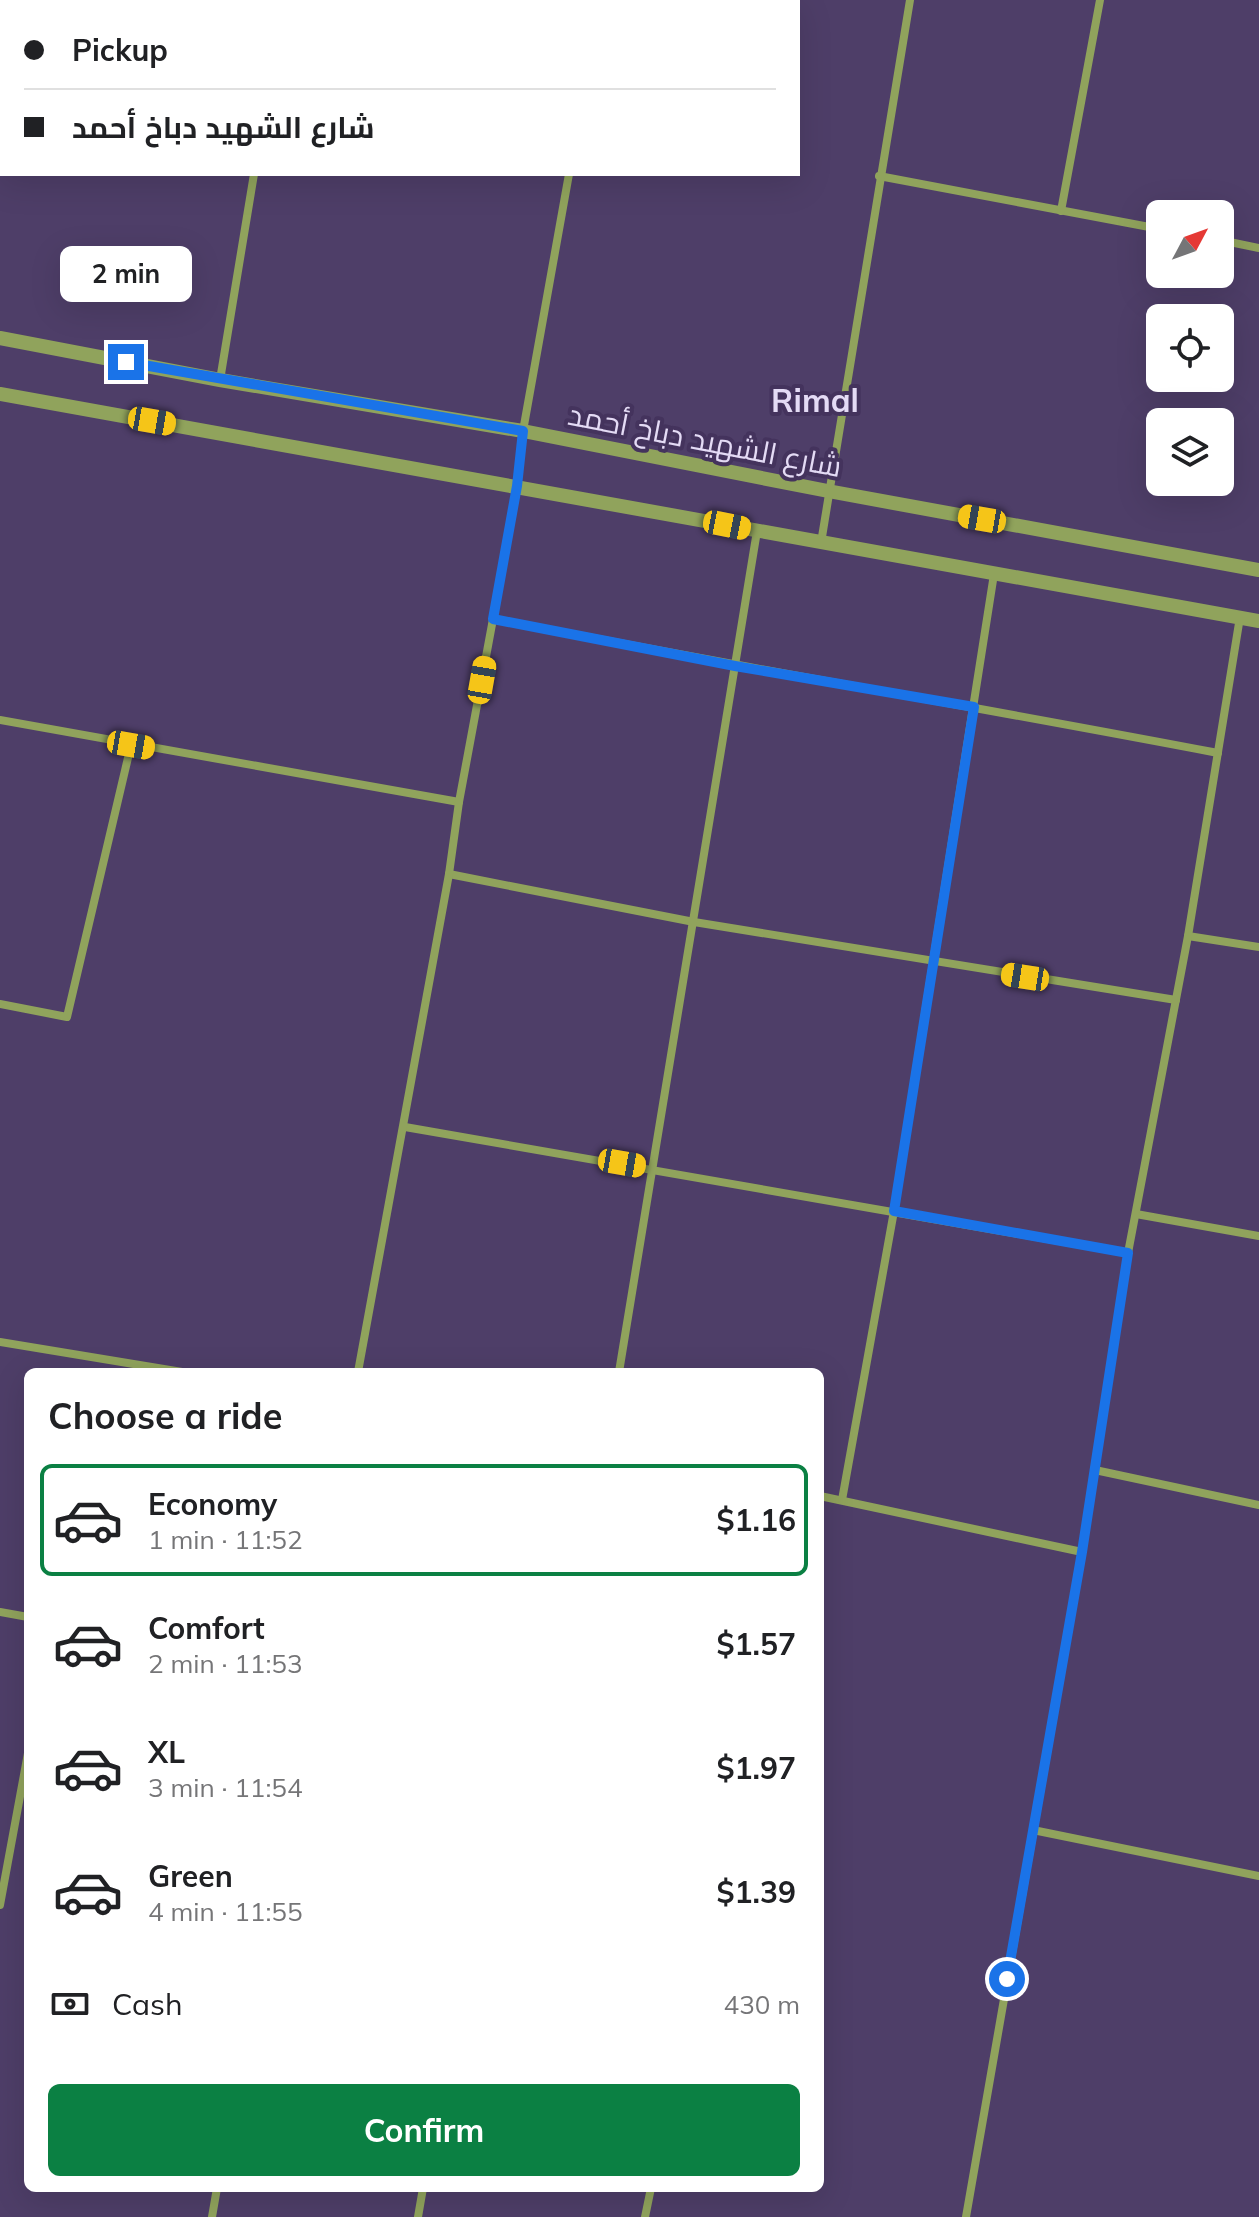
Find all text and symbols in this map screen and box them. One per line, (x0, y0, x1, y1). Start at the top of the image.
text: Pickup (72, 31, 168, 69)
text: شارع الشهيد دباخ أحمد (72, 108, 375, 146)
north arrow (1146, 200, 1234, 288)
map controls (1146, 200, 1234, 496)
callout: 2 min (60, 246, 192, 302)
text: 2 min (92, 257, 160, 290)
button: locate (1146, 304, 1234, 392)
route end (108, 344, 144, 380)
district label: Rimal (771, 380, 859, 420)
street label: شارع الشهيد دباخ أحمد (564, 395, 845, 487)
car (126, 405, 178, 437)
button: layers (1146, 408, 1234, 496)
car (956, 503, 1008, 535)
car (701, 509, 753, 541)
car (466, 654, 498, 706)
car (105, 729, 157, 761)
car (999, 961, 1051, 993)
car (596, 1147, 648, 1179)
text: Choose a ride (48, 1393, 282, 1438)
icon: car (52, 1484, 124, 1556)
text: Economy (148, 1485, 277, 1523)
text: $1.16 (717, 1501, 796, 1539)
text: 1 min · 11:52 (148, 1523, 303, 1556)
icon: car (52, 1608, 124, 1680)
text: Comfort (148, 1609, 265, 1647)
text: $1.57 (717, 1625, 796, 1663)
text: 2 min · 11:53 (148, 1647, 303, 1680)
icon: car (52, 1732, 124, 1804)
text: XL (148, 1733, 185, 1771)
text: $1.97 (717, 1749, 796, 1787)
text: 3 min · 11:54 (148, 1771, 303, 1804)
icon: car (52, 1856, 124, 1928)
text: Green (148, 1857, 233, 1895)
text: $1.39 (717, 1873, 796, 1911)
text: 4 min · 11:55 (148, 1895, 303, 1928)
route start (989, 1961, 1025, 1997)
icon: cash (48, 1982, 92, 2026)
text: Cash (112, 1985, 183, 2023)
text: 430 m (724, 1988, 800, 2021)
button: Confirm (48, 2084, 800, 2176)

